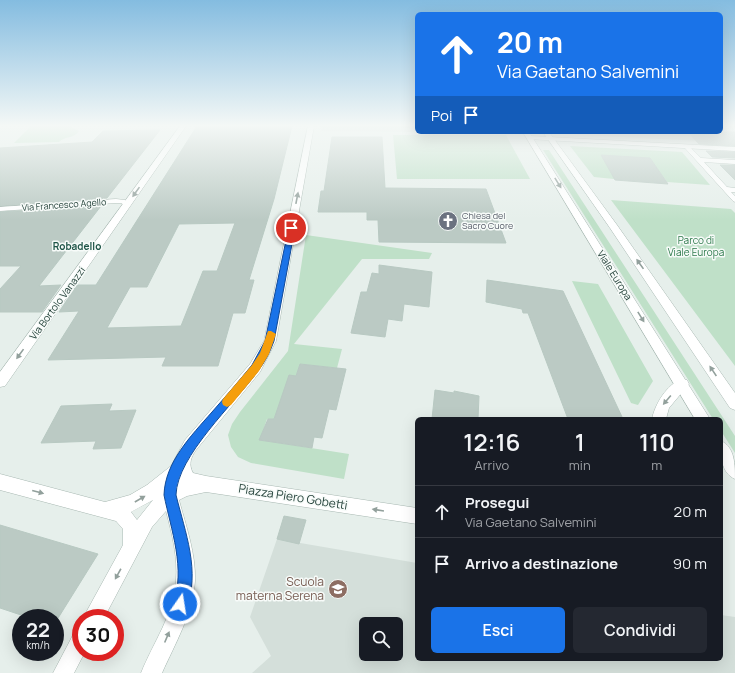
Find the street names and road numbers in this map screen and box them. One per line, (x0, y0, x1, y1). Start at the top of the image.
street label: Via Francesco Agello (21, 195, 107, 214)
street label: Viale Europa (594, 247, 636, 303)
street label: Via Bortolo Vanazzi (26, 264, 88, 342)
street label: Piazza Piero Gobetti (237, 479, 349, 514)

